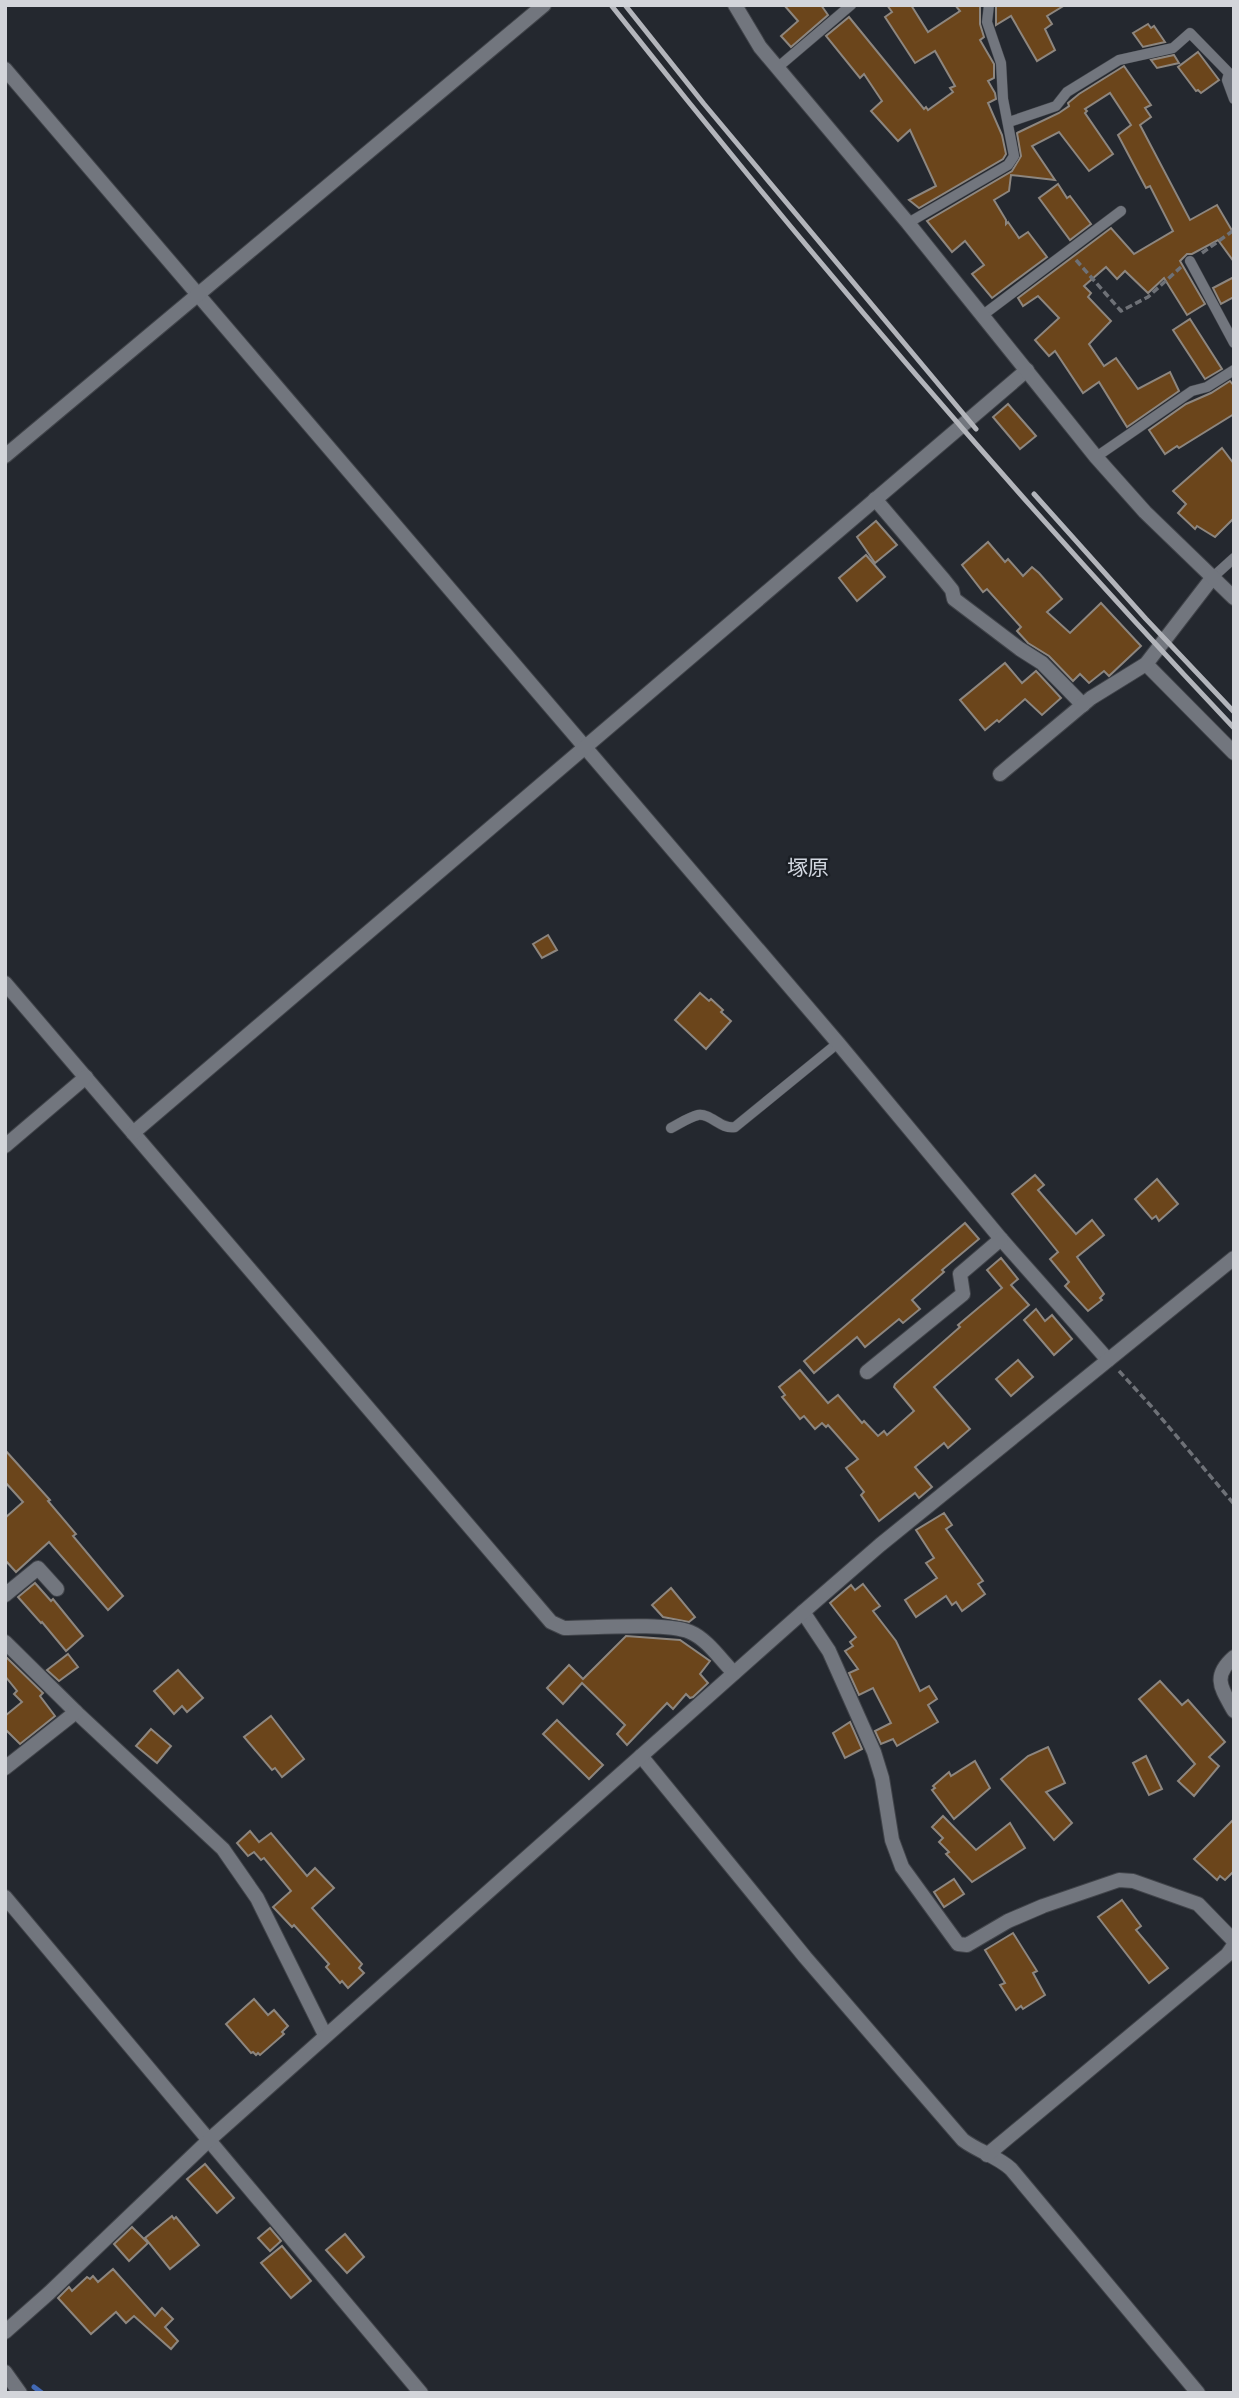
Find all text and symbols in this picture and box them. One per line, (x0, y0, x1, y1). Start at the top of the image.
district label: 塚原 (787, 853, 829, 881)

